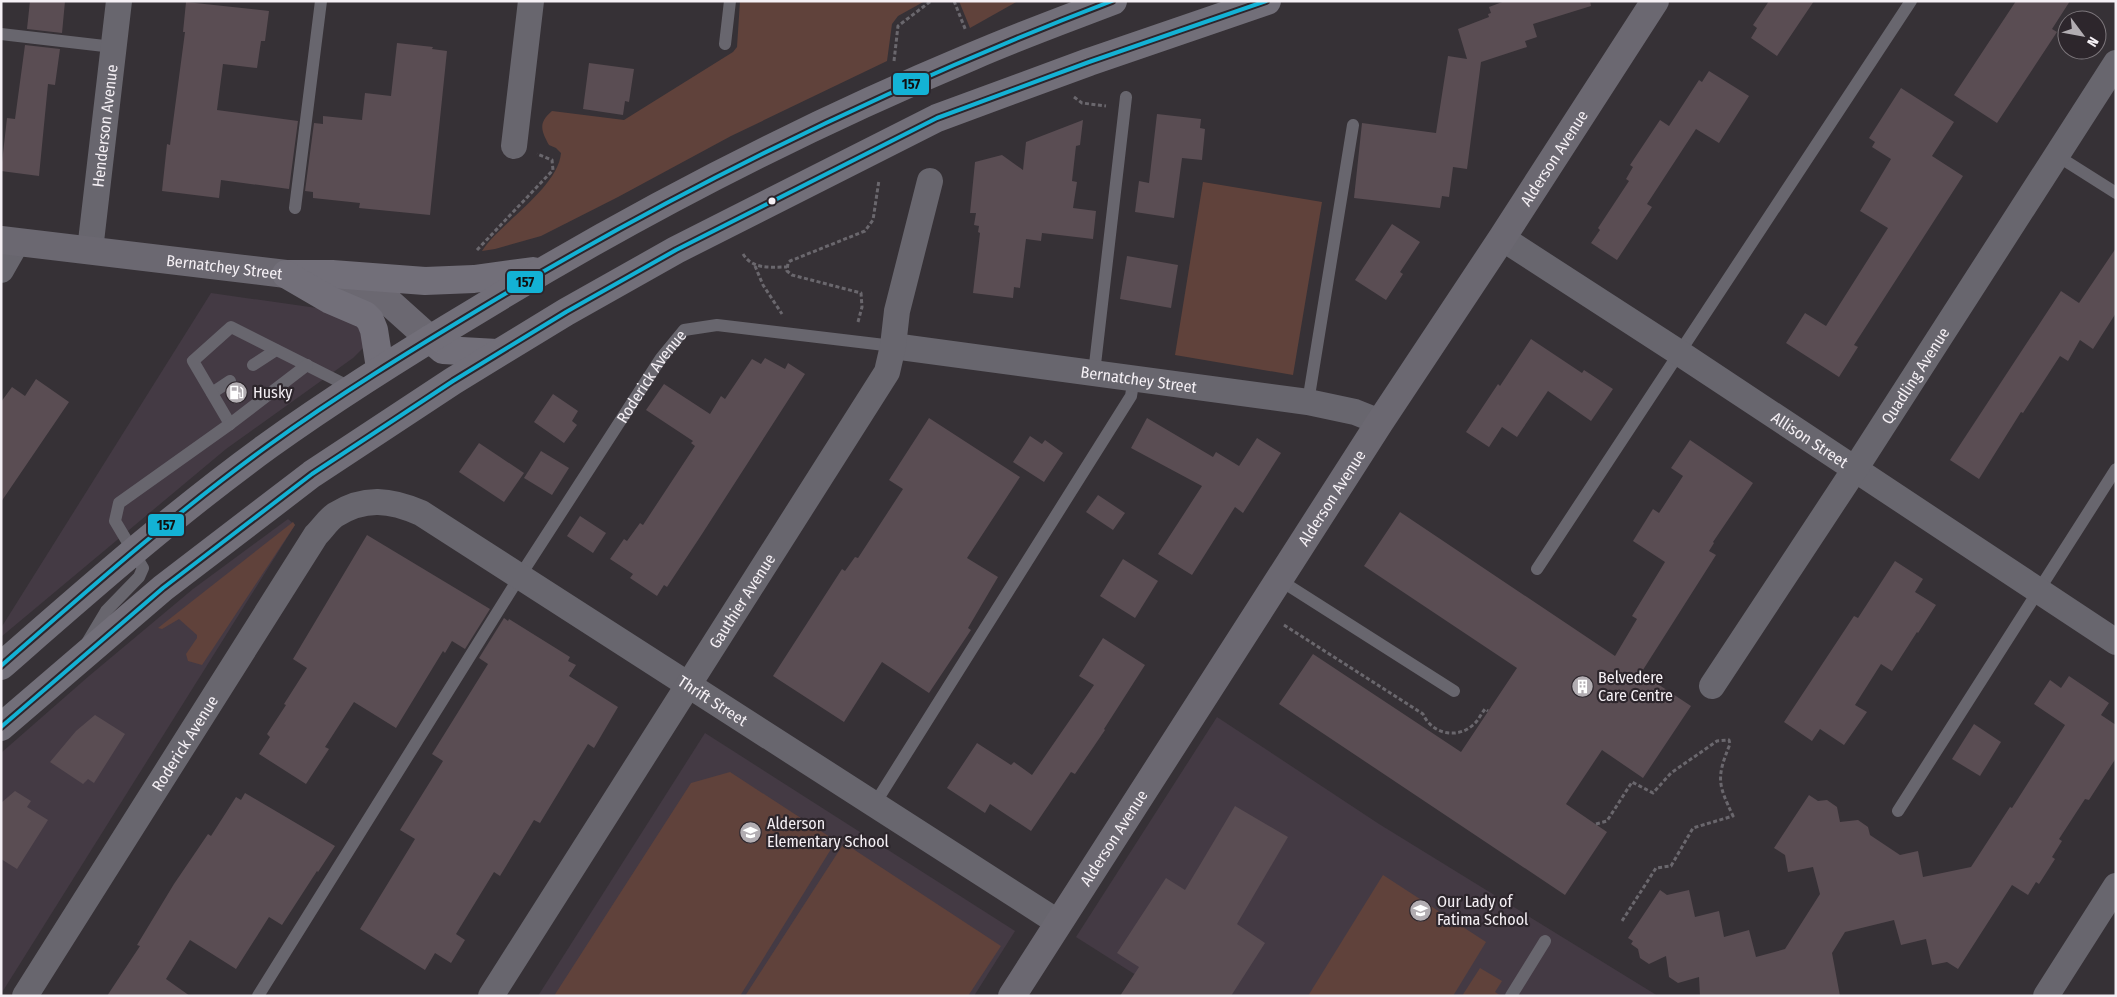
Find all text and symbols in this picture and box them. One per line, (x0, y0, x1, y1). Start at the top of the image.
north arrow (2057, 10, 2107, 60)
text: N (2083, 34, 2102, 50)
street label: Henderson Avenue (88, 63, 122, 188)
line badge: 157 (892, 72, 930, 96)
text: 157 (902, 76, 920, 93)
street label: Alderson Avenue (1516, 107, 1592, 209)
unlabelled marker (767, 196, 777, 206)
street label: Bernatchey Street (165, 251, 284, 284)
line badge: 157 (506, 270, 544, 294)
text: 157 (516, 274, 534, 291)
street label: Quadling Avenue (1878, 324, 1954, 428)
street label: Roderick Avenue (613, 326, 690, 427)
street label: Bernatchey Street (1079, 362, 1199, 397)
fuel station icon: Husky (225, 380, 249, 404)
place label: Husky (253, 383, 293, 402)
street label: Allison Street (1768, 408, 1852, 472)
street label: Alderson Avenue (1294, 446, 1370, 549)
line badge: 157 (147, 513, 185, 537)
text: 157 (157, 517, 175, 534)
street label: Gauthier Avenue (705, 550, 779, 652)
place label: Belvedere Care Centre (1598, 668, 1673, 705)
street label: Thrift Street (674, 672, 752, 731)
building icon: Belvedere Care Centre (1570, 674, 1594, 698)
street label: Roderick Avenue (148, 692, 222, 795)
street label: Alderson Avenue (1076, 786, 1152, 889)
place label: Alderson Elementary School (767, 814, 889, 851)
school or university icon: Alderson Elementary School (739, 820, 763, 844)
place label: Our Lady of Fatima School (1437, 892, 1528, 929)
school or university icon: Our Lady of Fatima School (1409, 898, 1433, 922)

